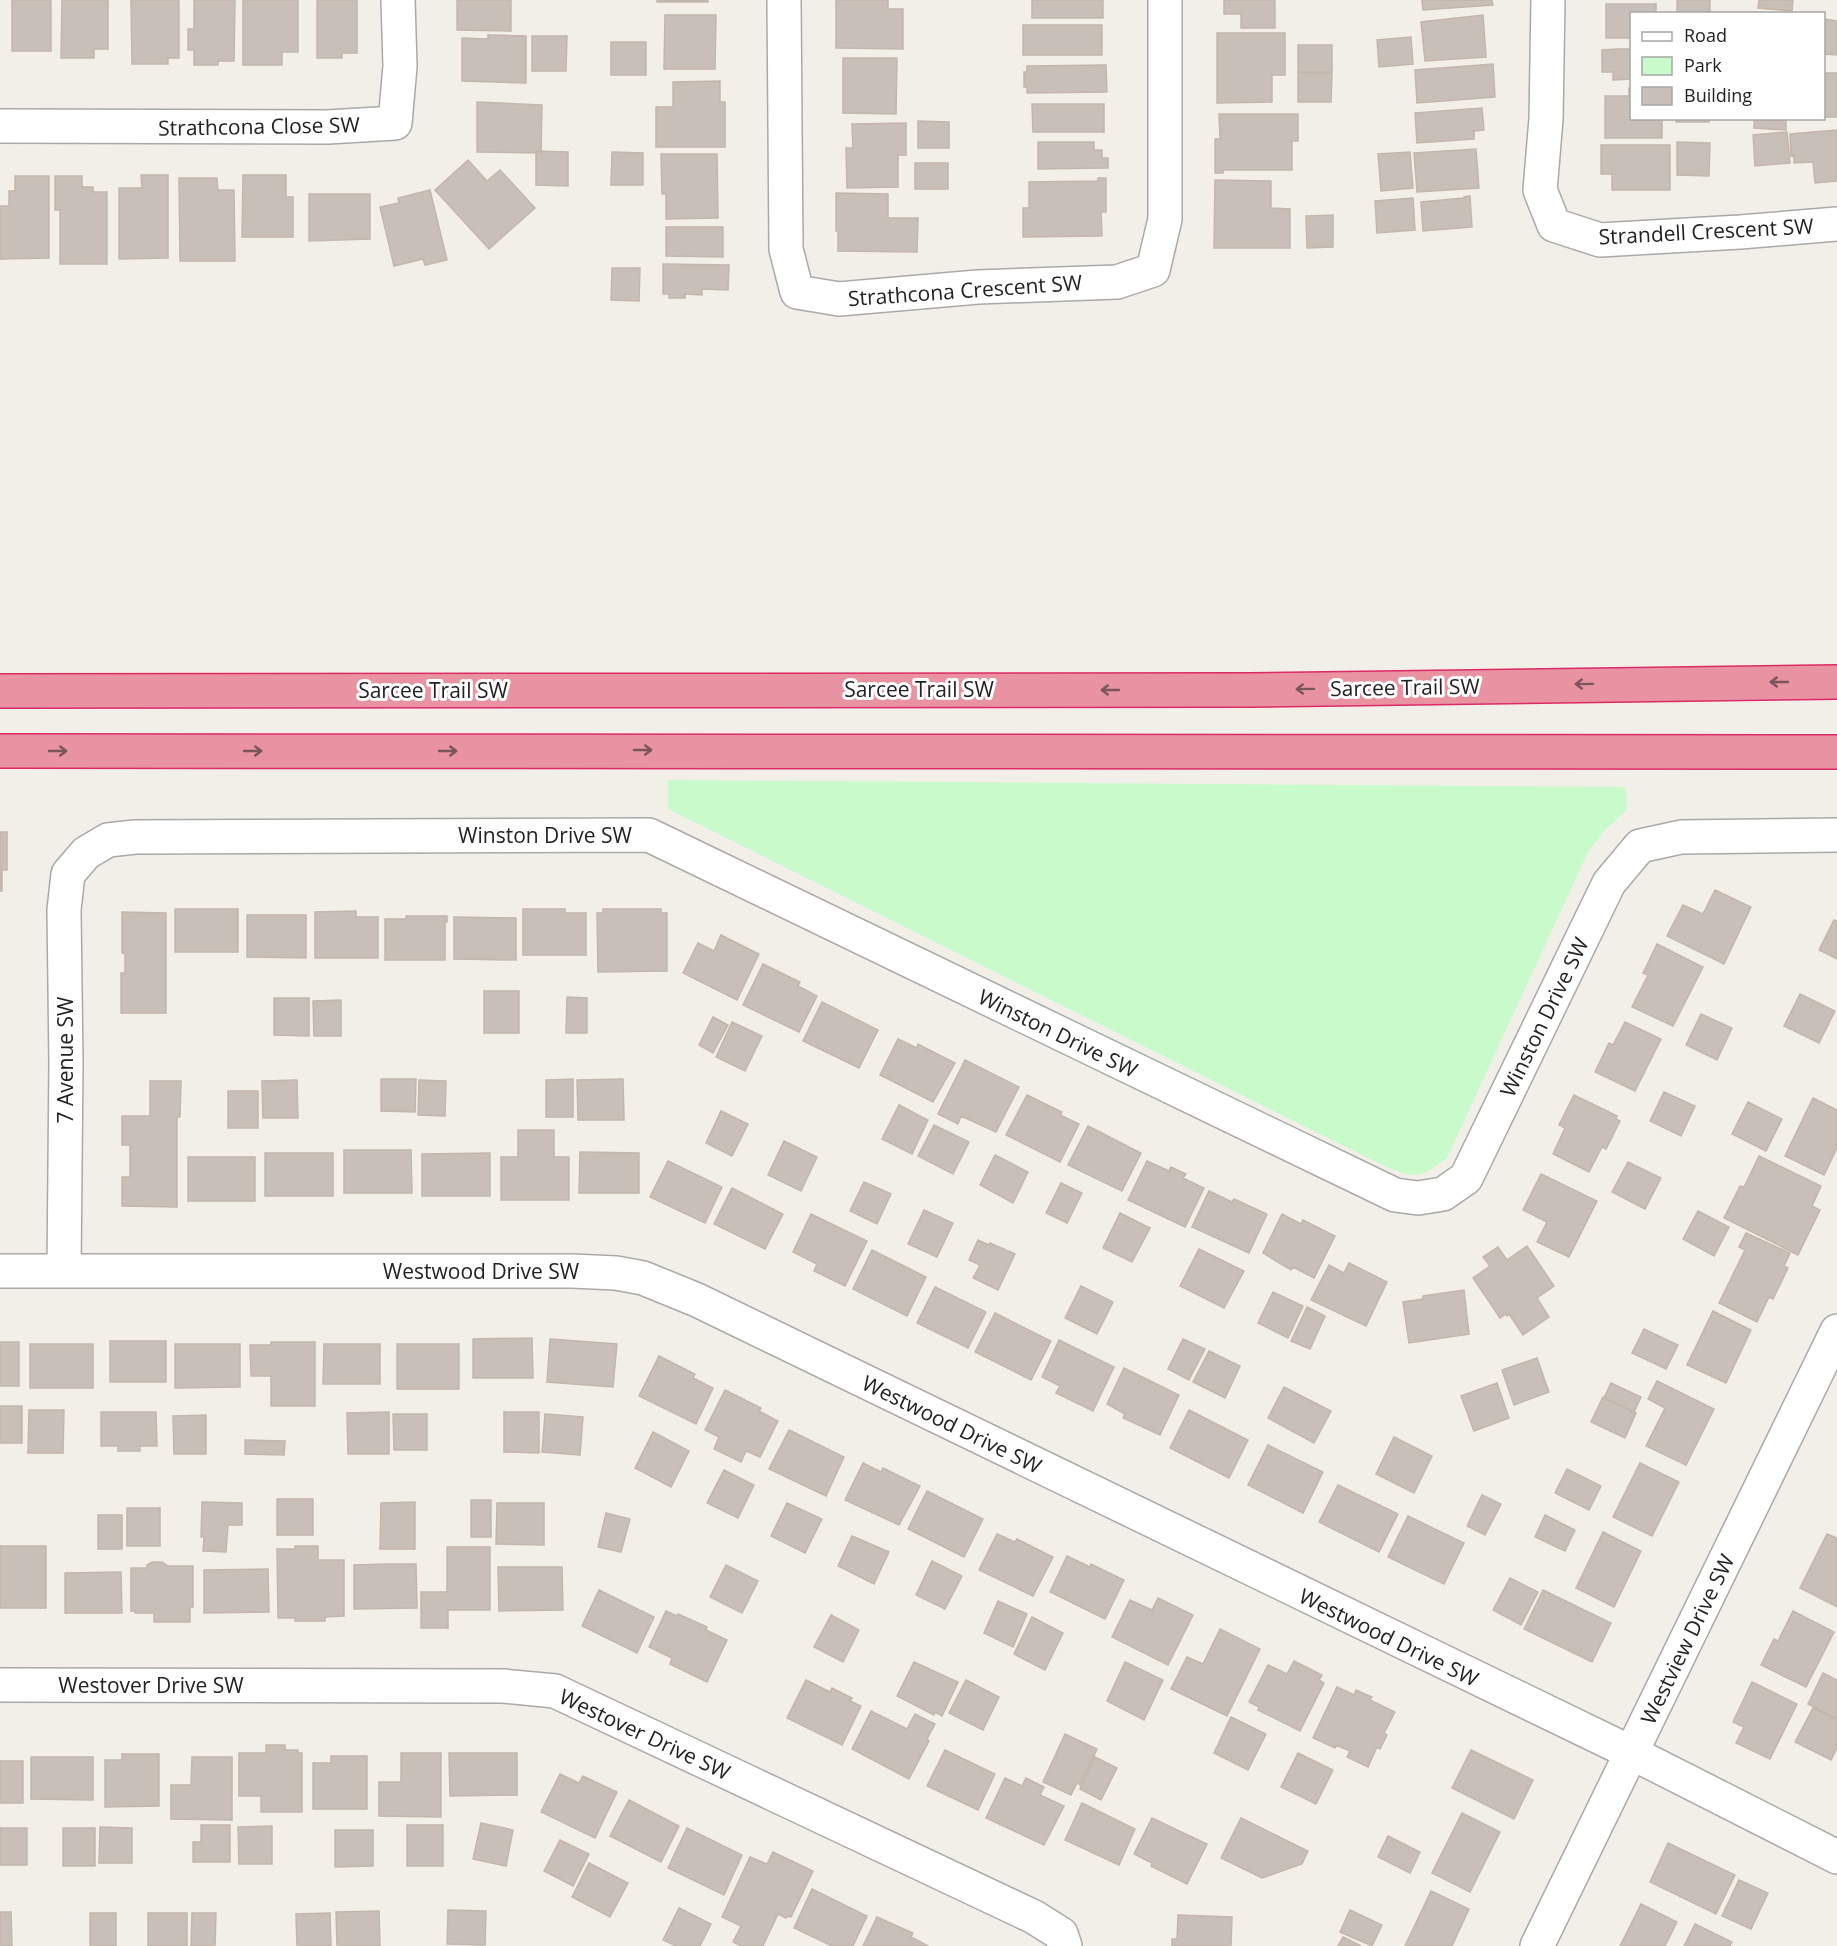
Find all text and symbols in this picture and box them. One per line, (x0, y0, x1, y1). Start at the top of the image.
legend (1630, 12, 1825, 120)
text: Road (1684, 23, 1727, 47)
text: Park (1684, 53, 1722, 77)
text: Building (1684, 83, 1752, 107)
street label: Strathcona Close SW (158, 110, 361, 142)
street label: Strandell Crescent SW (1598, 211, 1815, 251)
street label: Strathcona Crescent SW (847, 268, 1084, 312)
street label: Sarcee Trail SW (1330, 672, 1481, 702)
street label: Sarcee Trail SW (844, 675, 994, 703)
street label: Sarcee Trail SW (358, 676, 508, 704)
one-way arrow (1769, 676, 1789, 688)
one-way arrow (1574, 679, 1594, 690)
one-way arrow (1295, 683, 1315, 695)
one-way arrow (1100, 684, 1120, 696)
one-way arrow (633, 744, 653, 756)
one-way arrow (48, 745, 68, 757)
one-way arrow (243, 745, 263, 757)
one-way arrow (438, 745, 458, 757)
street label: Winston Drive SW (458, 821, 633, 849)
street label: Winston Drive SW (1493, 932, 1595, 1101)
street label: Winston Drive SW (974, 982, 1143, 1084)
street label: 7 Avenue SW (51, 996, 79, 1123)
street label: Westwood Drive SW (383, 1257, 580, 1285)
street label: Westwood Drive SW (858, 1368, 1047, 1480)
street label: Westview Drive SW (1634, 1549, 1741, 1729)
street label: Westwood Drive SW (1295, 1581, 1484, 1693)
street label: Westover Drive SW (58, 1671, 244, 1699)
street label: Westover Drive SW (555, 1682, 735, 1786)

